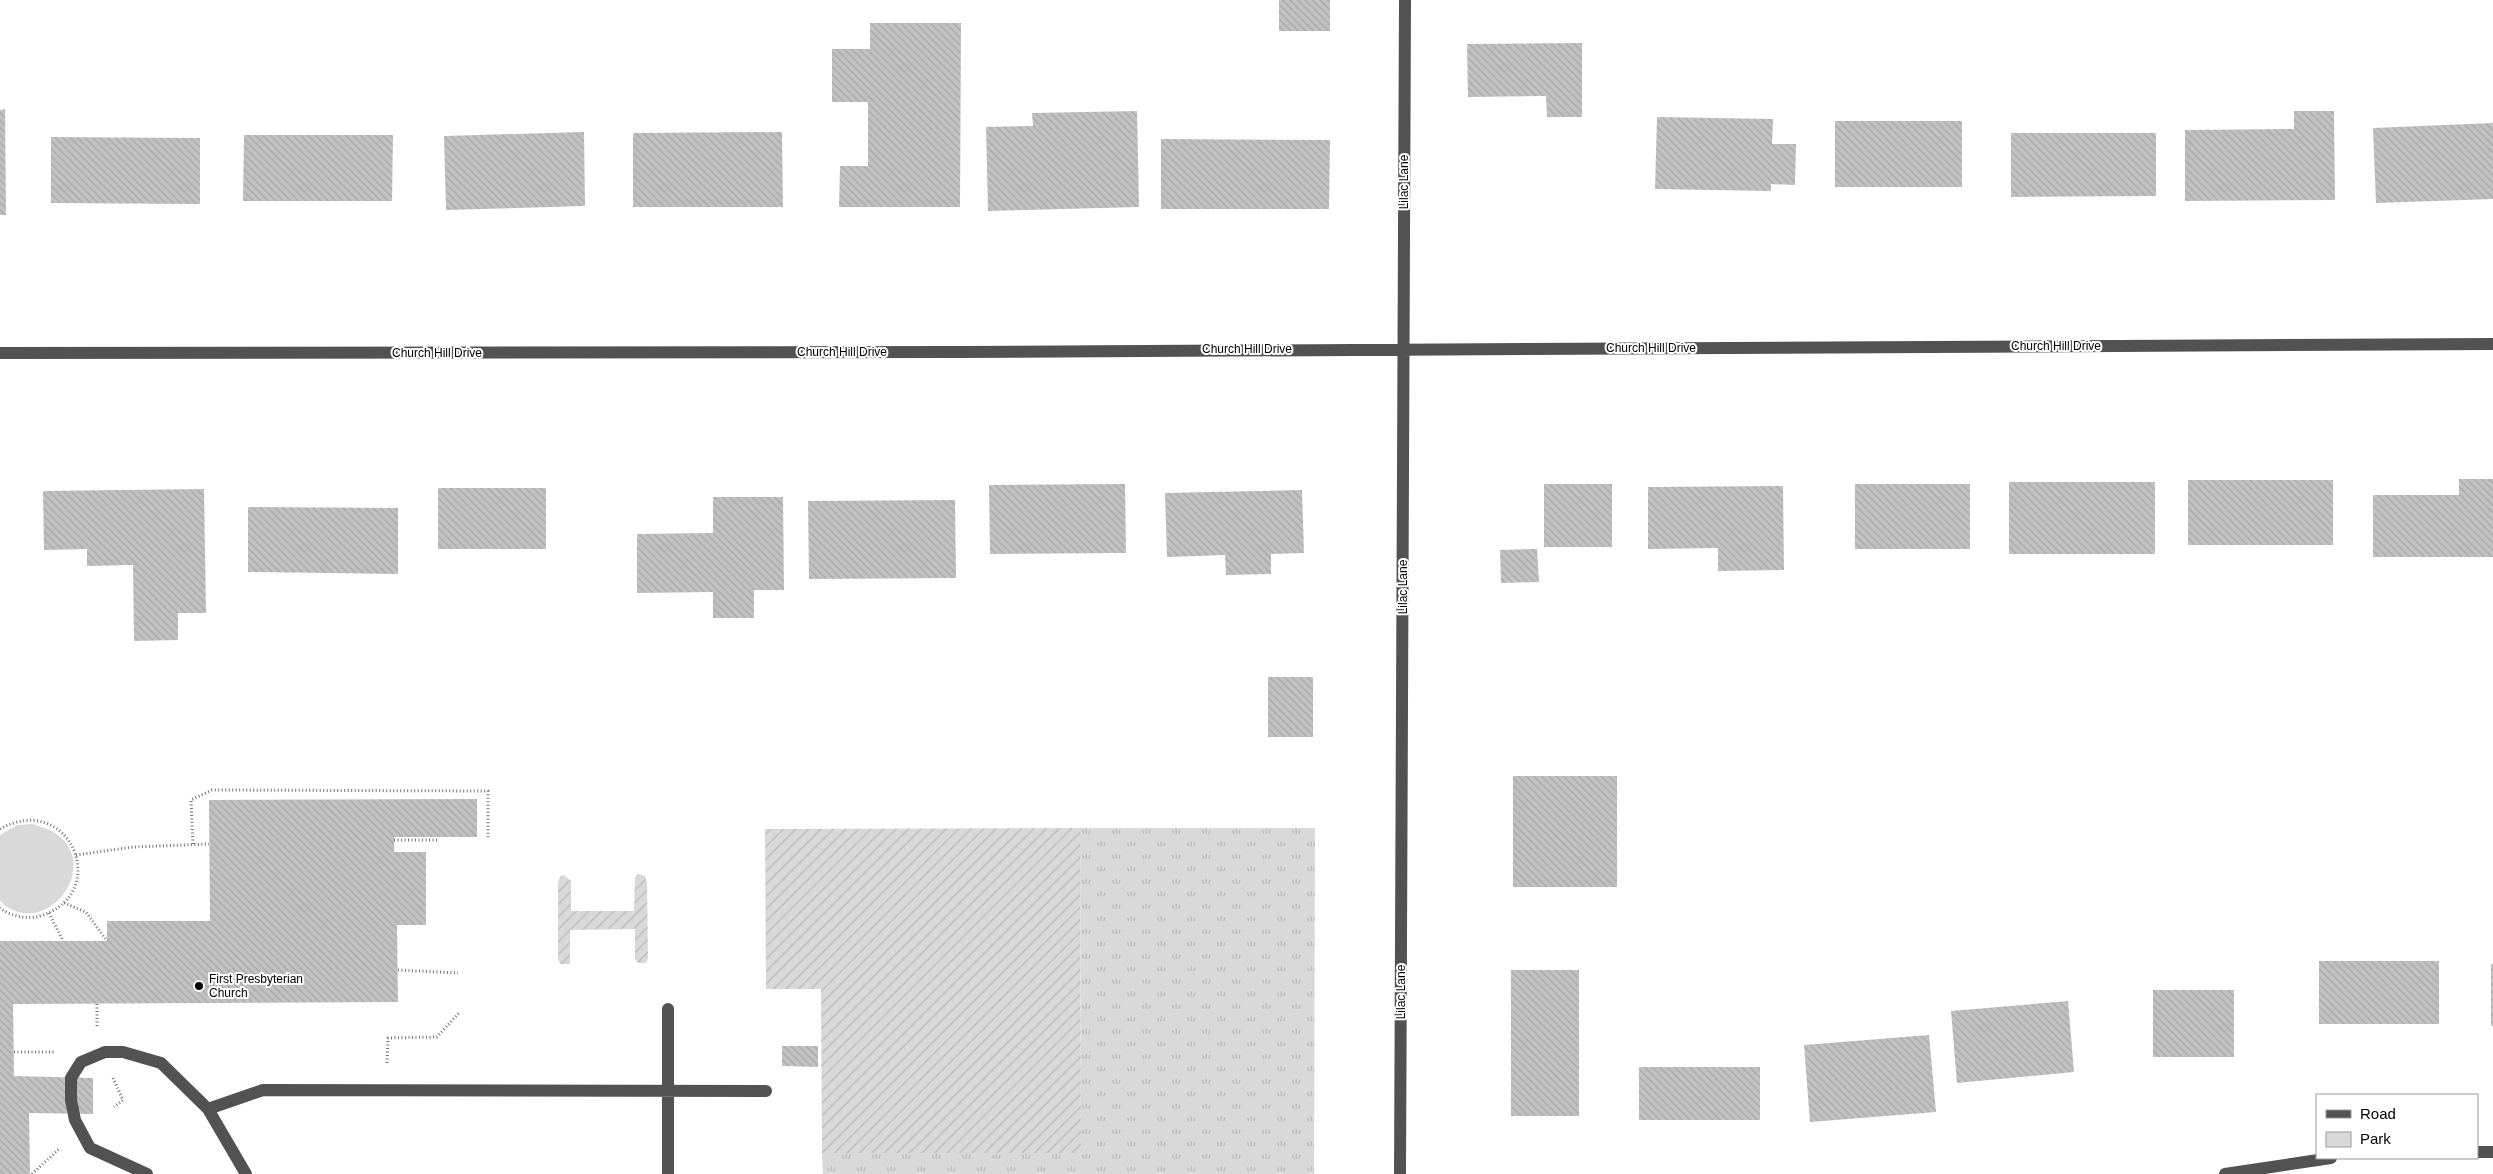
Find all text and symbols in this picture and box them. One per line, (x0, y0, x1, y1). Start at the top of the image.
street label: Lilac Lane (1397, 154, 1411, 209)
street label: Church Hill Drive (2011, 339, 2101, 353)
street label: Church Hill Drive (1606, 341, 1696, 355)
street label: Church Hill Drive (1202, 342, 1292, 356)
street label: Church Hill Drive (797, 345, 887, 359)
street label: Church Hill Drive (392, 346, 482, 360)
street label: Lilac Lane (1396, 559, 1410, 614)
street label: Lilac Lane (1394, 964, 1408, 1019)
place label: First Presbyterian Church (209, 972, 303, 1000)
marker: First Presbyterian Church (193, 980, 205, 992)
legend (2316, 1094, 2478, 1159)
text: Road (2360, 1105, 2396, 1122)
text: Park (2360, 1130, 2391, 1147)

